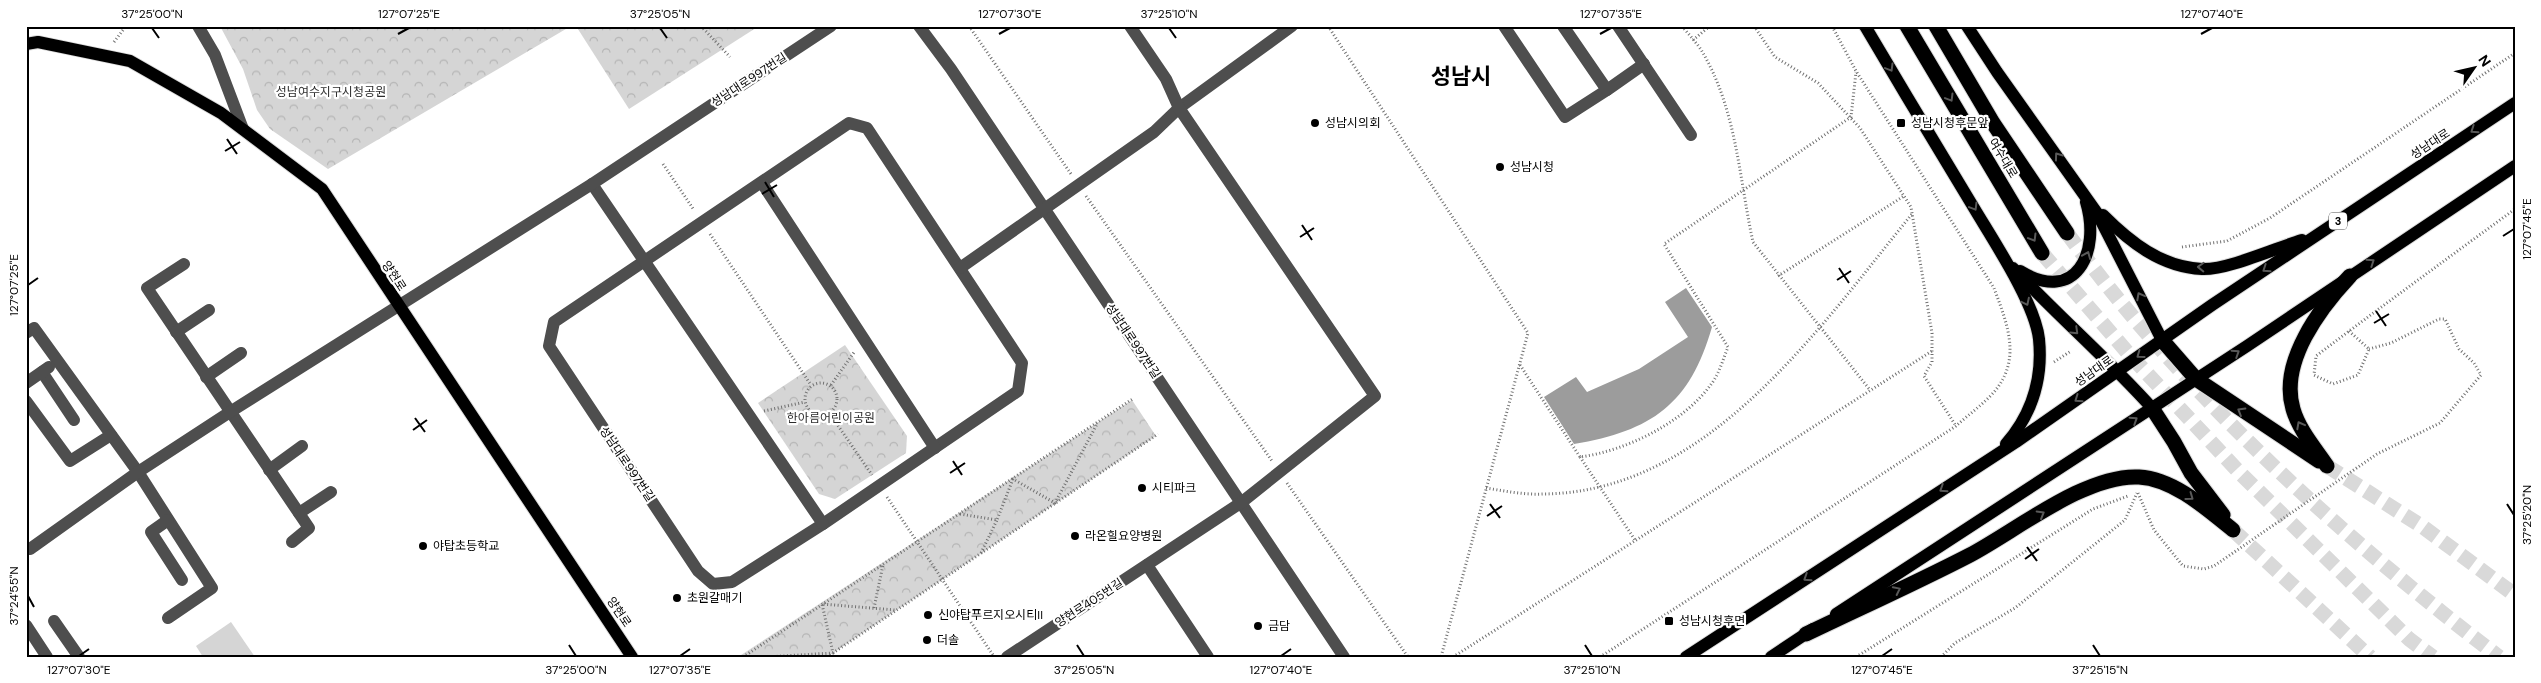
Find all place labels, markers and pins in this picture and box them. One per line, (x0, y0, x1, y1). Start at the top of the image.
place label: 성남시의회 (1325, 115, 1380, 131)
place label: 성남시청후문앞 (1911, 115, 1988, 131)
marker: 성남시의회 (1309, 117, 1321, 129)
marker: 성남시청후문앞 (1895, 117, 1907, 129)
place label: 성남시청 (1510, 159, 1554, 175)
marker: 성남시청 (1494, 161, 1506, 173)
place label: 시티파크 (1152, 480, 1196, 496)
marker: 시티파크 (1136, 482, 1148, 494)
place label: 라온힐요양병원 (1085, 528, 1162, 544)
marker: 라온힐요양병원 (1069, 530, 1081, 542)
place label: 야탑초등학교 (433, 538, 499, 554)
marker: 야탑초등학교 (417, 540, 429, 552)
place label: 초원갈매기 (687, 590, 742, 606)
marker: 초원갈매기 (671, 592, 683, 604)
place label: 신야탑푸르지오시티II (938, 607, 1043, 623)
marker: 신야탑푸르지오시티II (922, 609, 934, 621)
place label: 성남시청후면 (1679, 613, 1745, 629)
marker: 성남시청후면 (1663, 615, 1675, 627)
place label: 금담 (1268, 618, 1290, 634)
marker: 금담 (1252, 620, 1264, 632)
place label: 더솔 (937, 632, 959, 648)
marker: 더솔 (921, 634, 933, 646)

